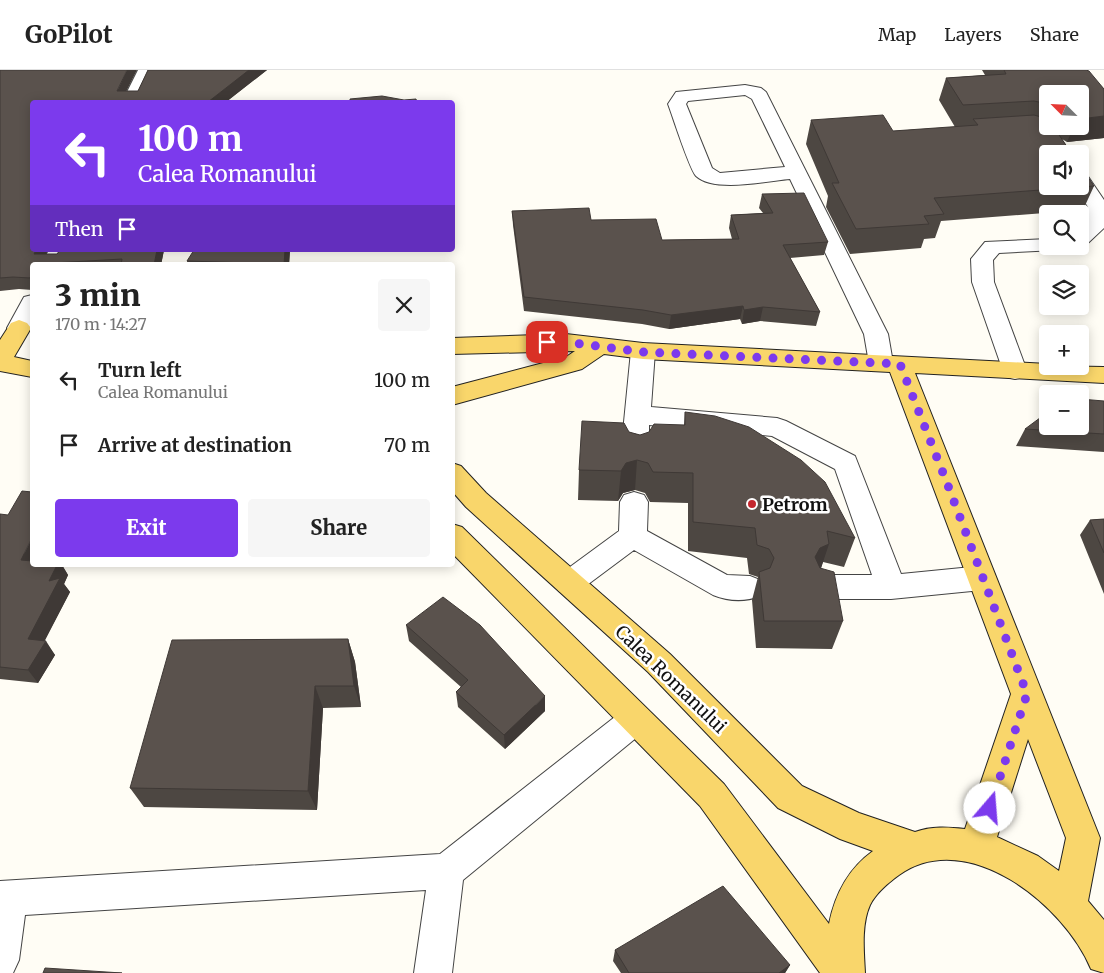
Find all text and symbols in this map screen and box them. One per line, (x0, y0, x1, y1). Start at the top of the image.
text: GoPilot (25, 19, 113, 50)
text: Map (878, 23, 916, 46)
text: Layers (944, 23, 1002, 46)
text: Share (1030, 23, 1079, 46)
north arrow (1039, 85, 1089, 135)
map controls (1039, 85, 1089, 435)
text: 100 m (138, 117, 243, 161)
icon: left (55, 120, 120, 185)
button: sound (1039, 145, 1089, 195)
text: Calea Romanului (138, 160, 317, 188)
button: search (1039, 205, 1089, 255)
icon: arrive (113, 215, 141, 243)
text: Then (55, 217, 103, 241)
button: layers (1039, 265, 1089, 315)
text: 3 min (55, 276, 140, 314)
button: close (378, 279, 430, 331)
text: 170 m · 14:27 (55, 314, 147, 334)
pin (526, 321, 568, 363)
button: + (1039, 325, 1089, 375)
icon: arrive (533, 328, 561, 356)
text: Turn left (98, 358, 182, 382)
icon: left (55, 366, 83, 394)
text: 100 m (374, 368, 430, 392)
text: Calea Romanului (98, 382, 228, 402)
button: − (1039, 385, 1089, 435)
icon: arrive (55, 431, 83, 459)
text: Arrive at destination (98, 433, 292, 457)
text: 70 m (384, 433, 430, 457)
place label: Petrom (762, 493, 828, 516)
marker: Petrom (746, 498, 758, 510)
button: Exit (55, 499, 238, 557)
button: Share (248, 499, 430, 557)
street label: Calea Romanului (610, 620, 732, 738)
position arrow (963, 781, 1015, 833)

